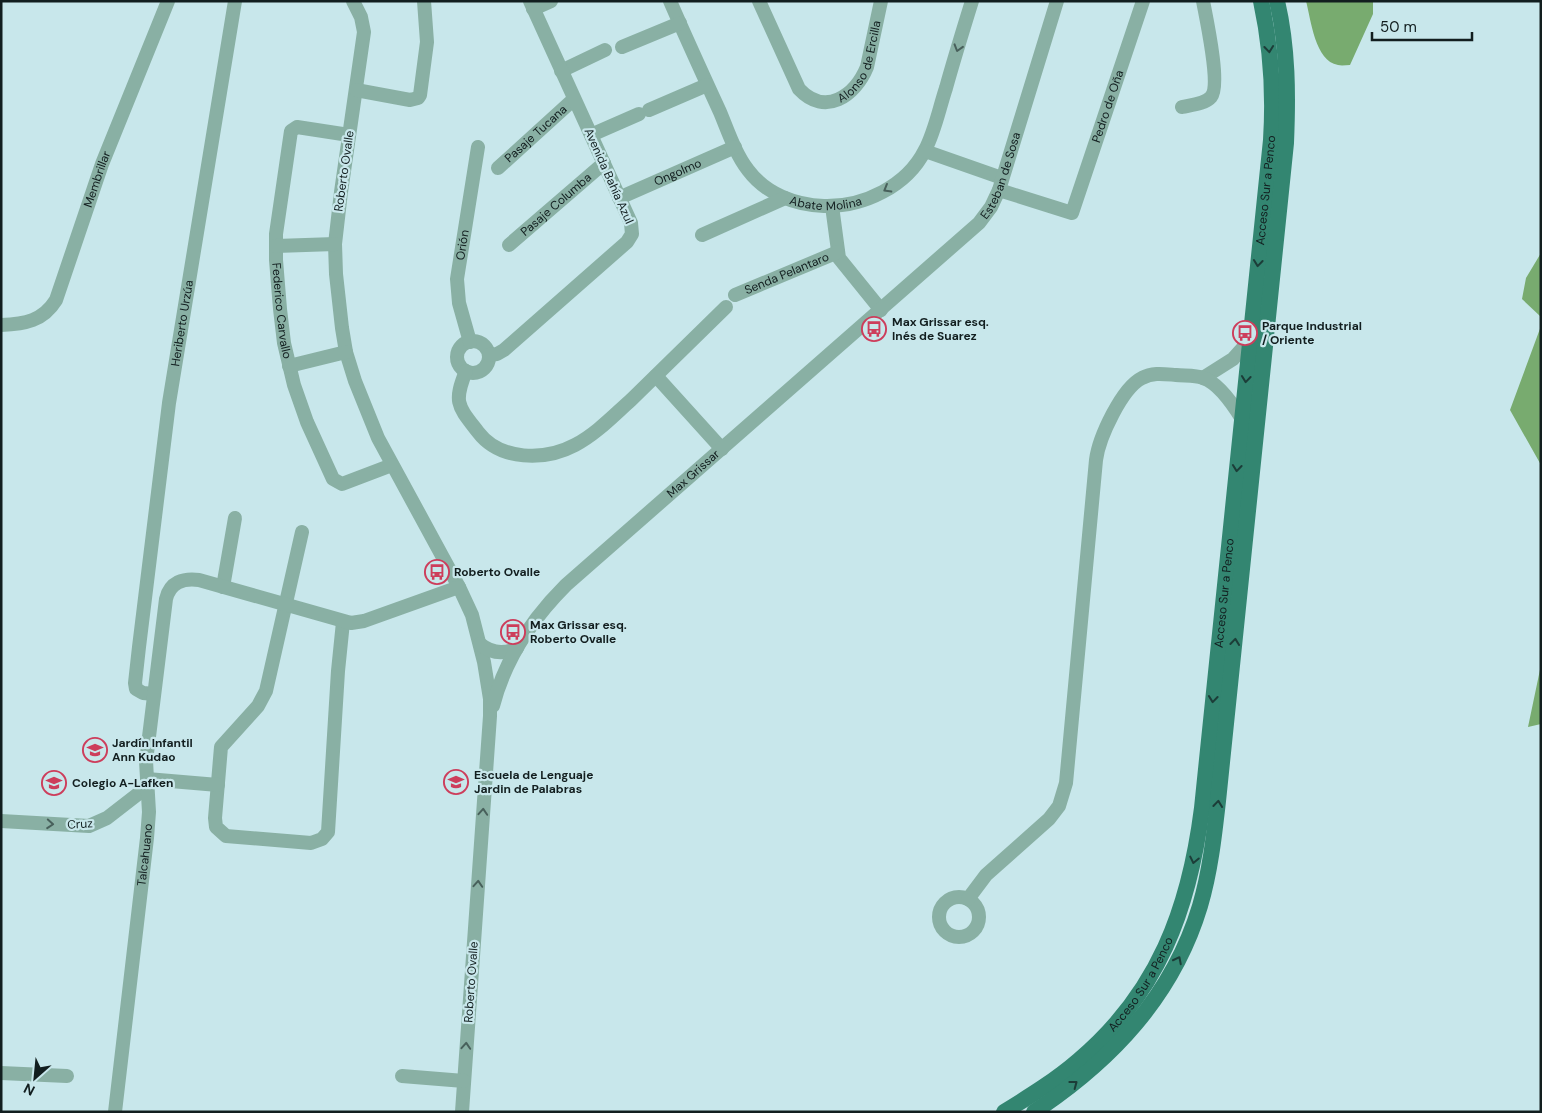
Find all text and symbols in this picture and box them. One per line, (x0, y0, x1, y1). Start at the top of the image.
scale bar (1372, 10, 1472, 42)
text: 50 m (1380, 17, 1417, 37)
street label: Alonso de Ercilla (834, 19, 885, 106)
one-way arrow (954, 43, 964, 52)
one-way arrow (1263, 46, 1274, 54)
street label: Pedro de Oña (1088, 68, 1127, 145)
street label: Pasaje Tucana (501, 101, 570, 166)
street label: Avenida Bahía Azul (581, 126, 637, 226)
street label: Roberto Ovalle (330, 129, 358, 212)
street label: Esteban de Sosa (977, 130, 1024, 222)
street label: Acceso Sur a Penco (1252, 135, 1279, 246)
street label: Membrillar (80, 148, 115, 210)
street label: Ongolmo (651, 155, 704, 190)
street label: Pasaje Columba (517, 169, 595, 240)
one-way arrow (884, 182, 893, 192)
street label: Abate Molina (788, 192, 864, 214)
street label: Orión (452, 229, 473, 261)
street label: Senda Pelantaro (742, 249, 831, 298)
one-way arrow (1253, 260, 1264, 268)
street label: Federico Carvallo (268, 262, 295, 360)
street label: Heriberto Urzúa (167, 279, 197, 368)
place label: Max Grissar esq. Inés de Suarez (892, 314, 989, 344)
bus stop icon: Max Grissar esq. Inés de Suarez (861, 316, 887, 342)
place label: Parque Industrial / Oriente (1262, 318, 1362, 348)
bus stop icon: Parque Industrial / Oriente (1232, 320, 1258, 346)
one-way arrow (1241, 376, 1252, 384)
street label: Max Grissar (663, 446, 723, 501)
one-way arrow (1232, 464, 1243, 472)
street label: Acceso Sur a Penco (1211, 538, 1238, 649)
bus stop icon: Roberto Ovalle (424, 559, 450, 585)
place label: Roberto Ovalle (454, 564, 540, 580)
place label: Max Grissar esq. Roberto Ovalle (530, 617, 627, 647)
bus stop icon: Max Grissar esq. Roberto Ovalle (500, 619, 526, 645)
one-way arrow (1229, 638, 1240, 646)
one-way arrow (1208, 695, 1219, 703)
place label: Jardín Infantil Ann Kudao (112, 735, 193, 765)
school or university icon: Jardín Infantil Ann Kudao (82, 737, 108, 763)
place label: Escuela de Lenguaje Jardin de Palabras (474, 767, 593, 797)
school or university icon: Escuela de Lenguaje Jardin de Palabras (443, 769, 469, 795)
school or university icon: Colegio A-Lafken (41, 770, 67, 796)
place label: Colegio A-Lafken (72, 775, 173, 791)
one-way arrow (1212, 800, 1223, 808)
one-way arrow (478, 807, 489, 815)
street label: Cruz (67, 815, 93, 833)
one-way arrow (46, 819, 54, 830)
street label: Talcahuano (133, 823, 156, 887)
one-way arrow (1189, 856, 1200, 865)
one-way arrow (473, 879, 484, 887)
street label: Acceso Sur a Penco (1104, 934, 1177, 1035)
street label: Roberto Ovalle (460, 941, 482, 1023)
one-way arrow (1172, 956, 1182, 965)
one-way arrow (461, 1041, 472, 1049)
north arrow (10, 1053, 60, 1103)
text: N (20, 1079, 38, 1100)
one-way arrow (1068, 1081, 1077, 1089)

